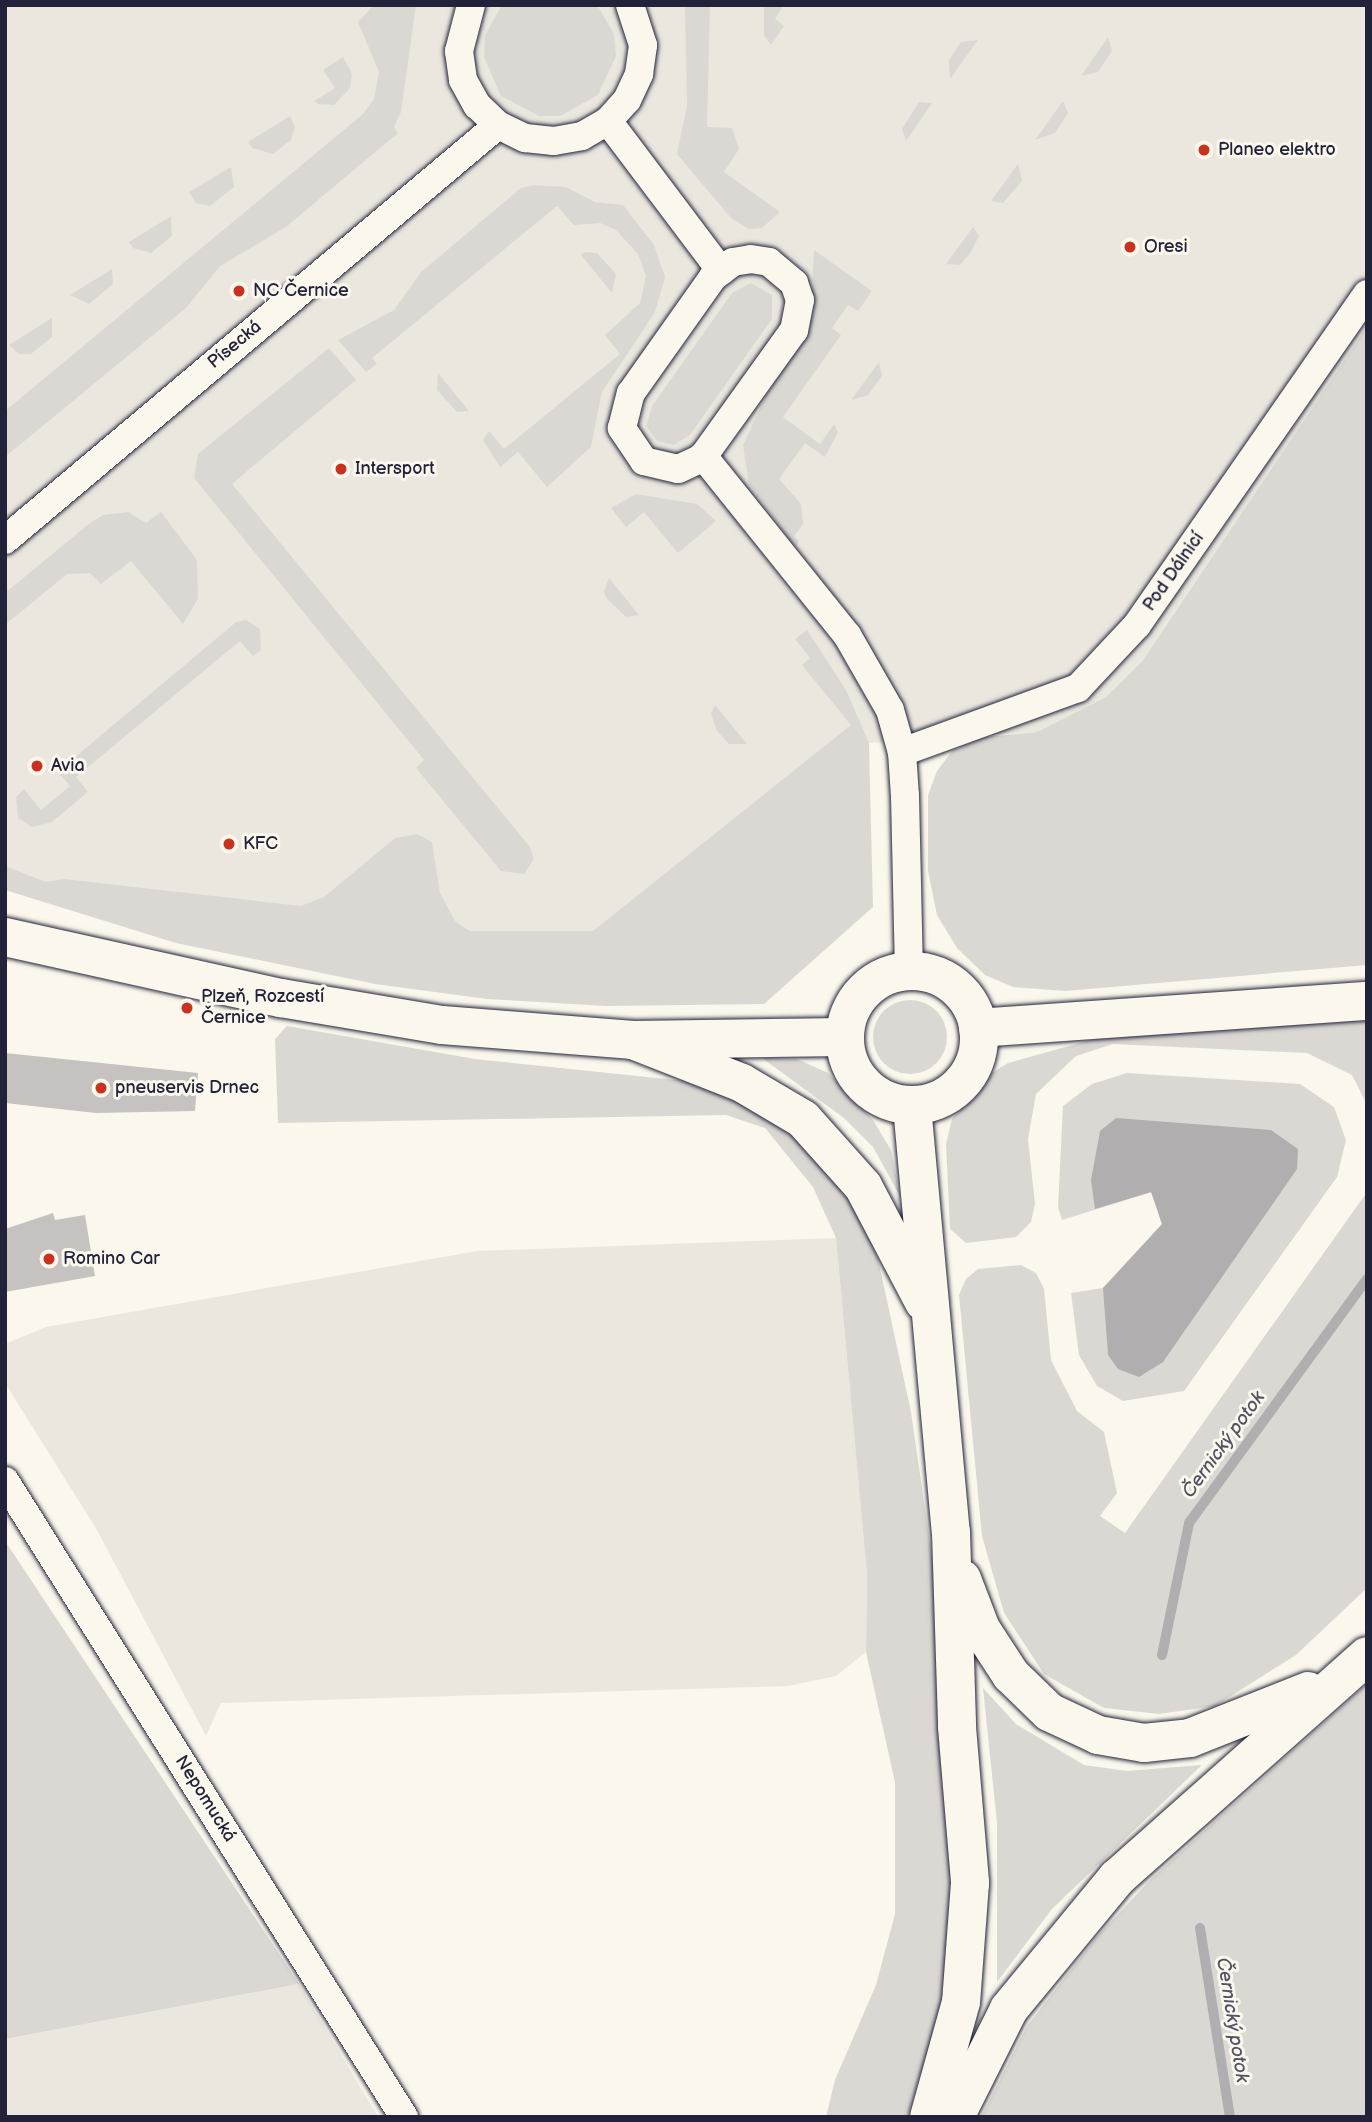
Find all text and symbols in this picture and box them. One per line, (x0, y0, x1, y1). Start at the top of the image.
place label: Planeo elektro (1218, 139, 1336, 161)
marker: Planeo elektro (1196, 142, 1212, 158)
place label: Oresi (1144, 236, 1188, 258)
marker: Oresi (1122, 239, 1138, 255)
place label: NC Černice (253, 280, 349, 302)
marker: NC Černice (231, 283, 247, 299)
street label: Písecká (204, 316, 266, 374)
place label: Intersport (355, 458, 435, 480)
marker: Intersport (333, 461, 349, 477)
street label: Pod Dálnicí (1139, 528, 1209, 616)
place label: Avia (51, 755, 85, 777)
marker: Avia (29, 758, 45, 774)
place label: KFC (243, 833, 278, 855)
marker: KFC (221, 836, 237, 852)
place label: Plzeň, Rozcestí Černice (201, 987, 324, 1030)
marker: Plzeň, Rozcestí Černice (179, 1000, 195, 1016)
place label: pneuservis Drnec (115, 1077, 259, 1099)
marker: pneuservis Drnec (93, 1080, 109, 1096)
place label: Romino Car (63, 1248, 160, 1270)
marker: Romino Car (41, 1251, 57, 1267)
water label: Černický potok (1177, 1387, 1271, 1503)
street label: Nepomucká (170, 1752, 240, 1846)
water label: Černický potok (1211, 1955, 1253, 2085)

